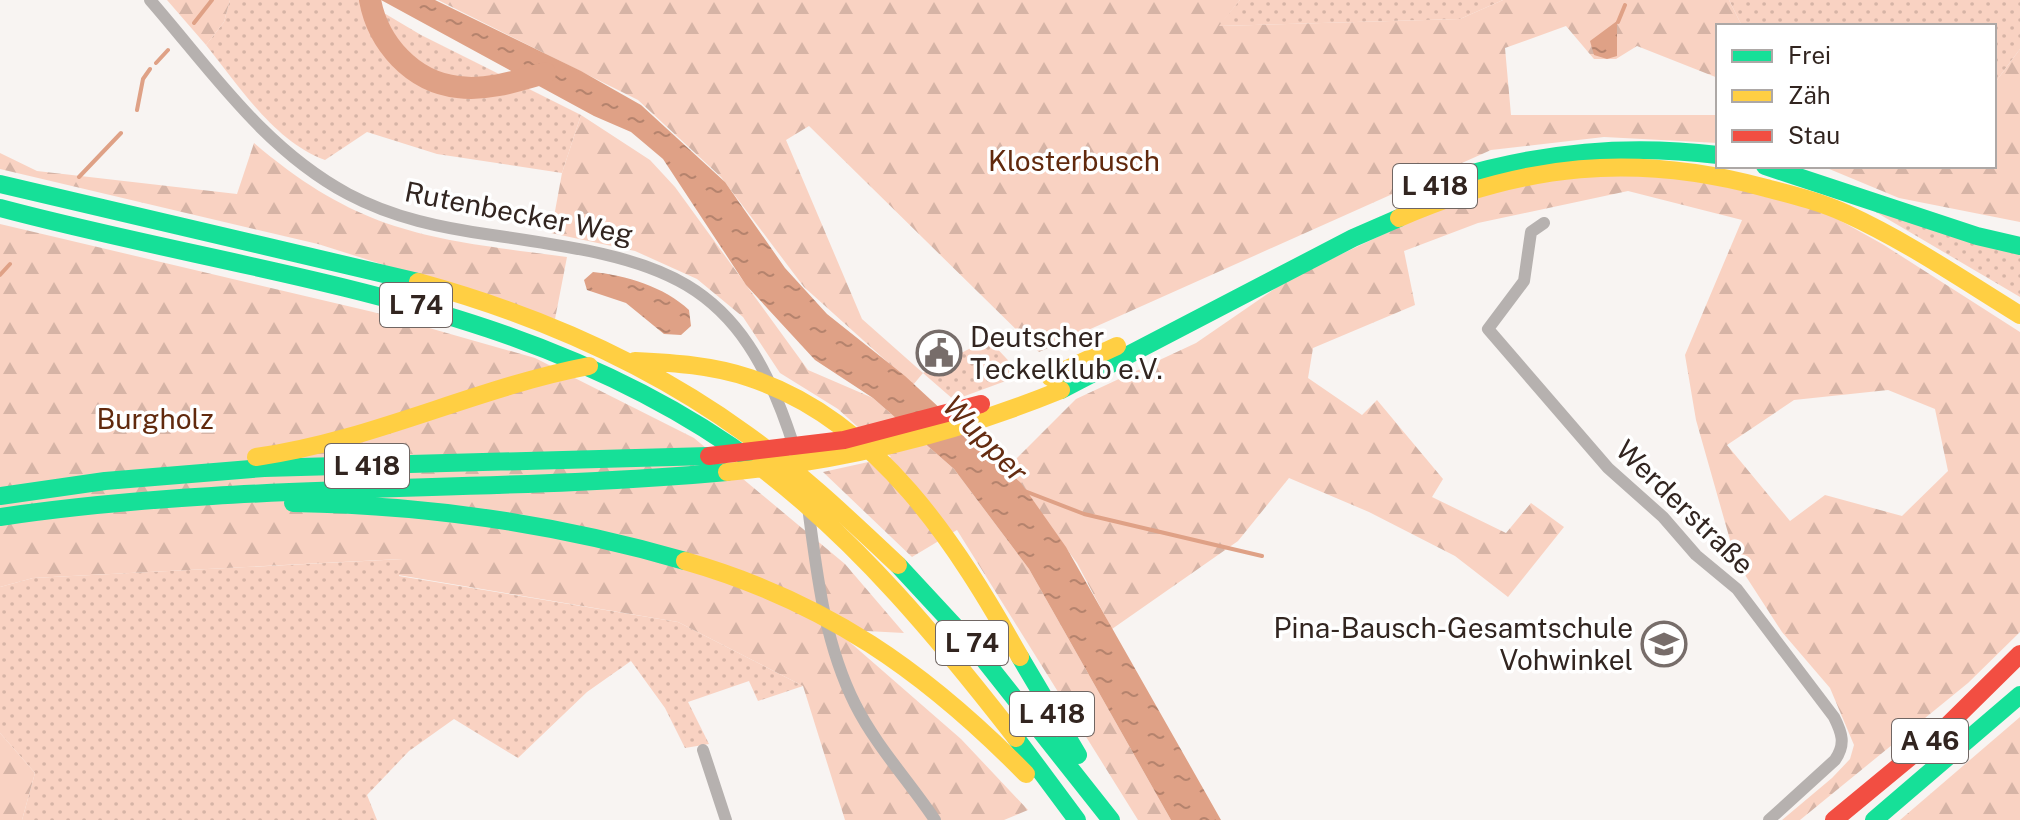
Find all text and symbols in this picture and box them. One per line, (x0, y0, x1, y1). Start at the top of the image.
legend (1716, 24, 1996, 168)
text: Frei (1788, 41, 1831, 69)
text: Zäh (1788, 81, 1831, 109)
text: Stau (1788, 121, 1840, 149)
park label: Klosterbusch (988, 144, 1160, 177)
road number: L 418 (1393, 164, 1477, 208)
street label: Rutenbecker Weg (402, 174, 636, 251)
road number: L 74 (380, 283, 452, 327)
place label: Deutscher Teckelklub e.V. (970, 320, 1163, 385)
public building icon: Deutscher Teckelklub e.V. (915, 329, 963, 377)
water label: Wupper (936, 388, 1036, 490)
park label: Burgholz (96, 402, 214, 435)
street label: Werderstraße (1610, 433, 1761, 580)
road number: L 418 (325, 444, 409, 488)
place label: Pina-Bausch-Gesamtschule Vohwinkel (1274, 611, 1633, 676)
school or university icon: Pina-Bausch-Gesamtschule Vohwinkel (1640, 620, 1688, 668)
road number: L 74 (936, 621, 1008, 665)
road number: L 418 (1010, 692, 1094, 736)
road number: A 46 (1892, 719, 1968, 763)

